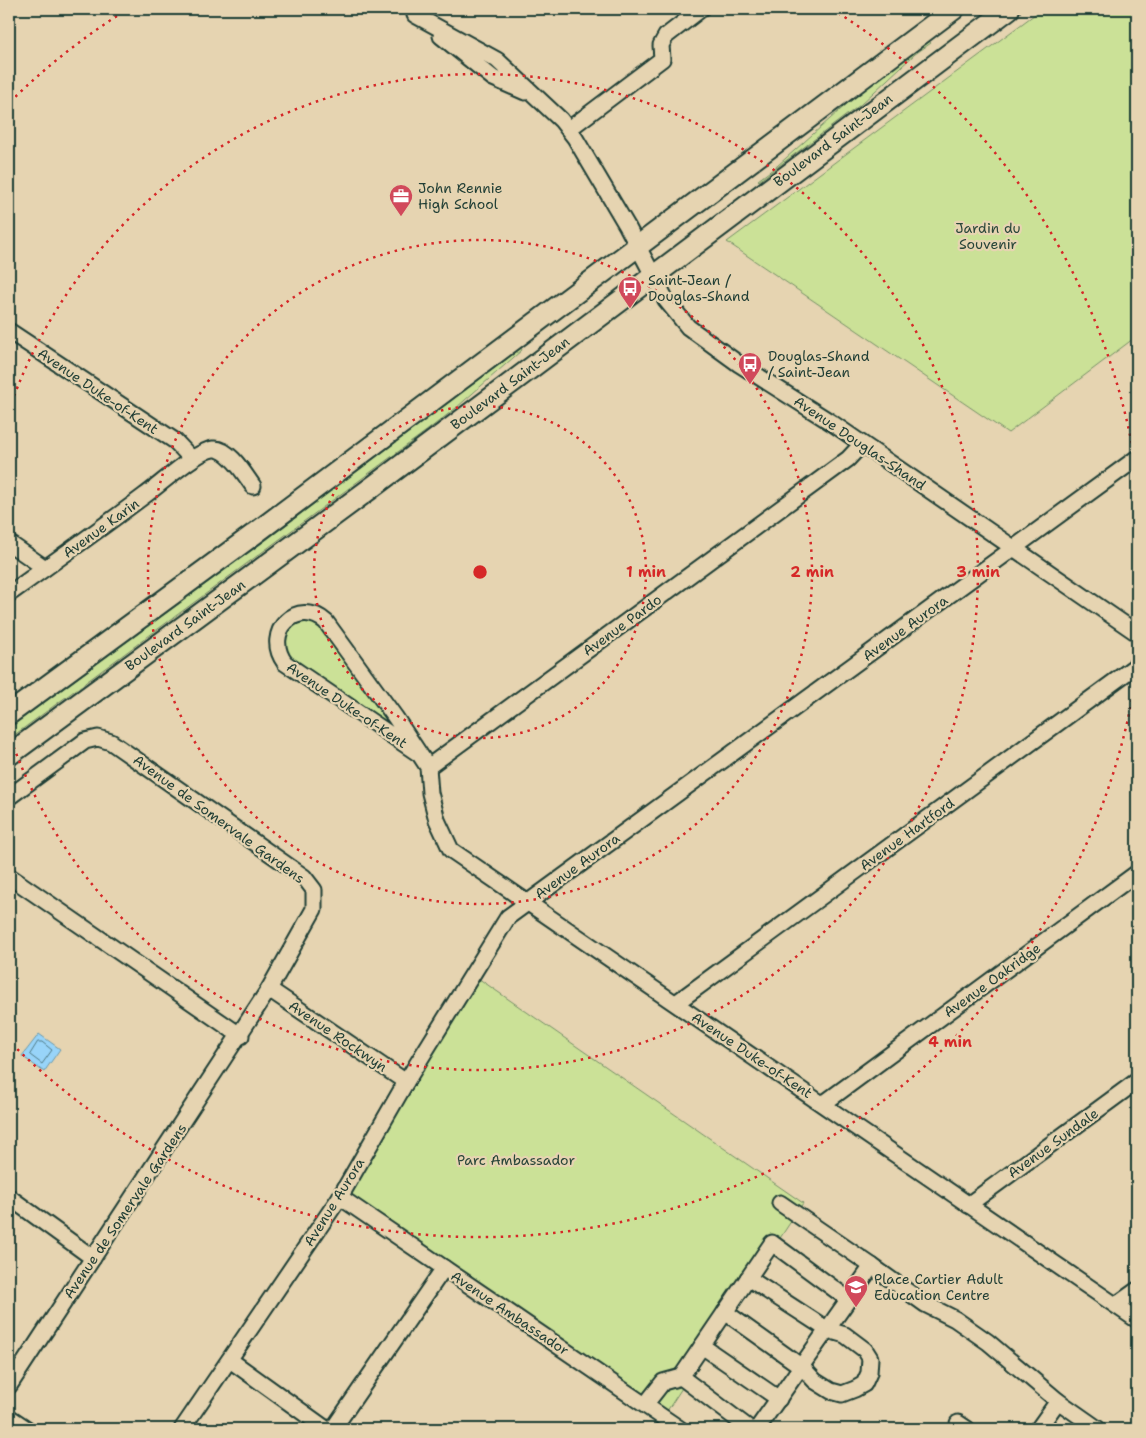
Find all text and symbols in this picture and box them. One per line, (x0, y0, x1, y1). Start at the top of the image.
street label: Boulevard Saint-Jean (770, 89, 896, 191)
place label: John Rennie High School (418, 179, 502, 213)
office icon: John Rennie High School (388, 183, 414, 217)
park label: Jardin du Souvenir (955, 219, 1021, 253)
place label: Saint-Jean / Douglas-Shand (648, 271, 750, 305)
bus stop icon: Saint-Jean / Douglas-Shand (617, 275, 643, 309)
street label: Boulevard Saint-Jean (447, 332, 573, 434)
street label: Avenue Duke-of-Kent (34, 344, 162, 438)
place label: Douglas-Shand / Saint-Jean (768, 347, 870, 381)
bus stop icon: Douglas-Shand / Saint-Jean (737, 351, 763, 385)
street label: Avenue Douglas-Shand (790, 392, 930, 494)
street label: Avenue Karin (59, 494, 143, 562)
text: 1 min (626, 562, 666, 582)
text: 2 min (790, 562, 834, 582)
text: 3 min (956, 562, 1000, 582)
centre of rings (471, 563, 489, 581)
street label: Boulevard Saint-Jean (121, 575, 249, 675)
street label: Avenue Pardo (579, 590, 665, 660)
street label: Avenue Aurora (859, 591, 951, 665)
street label: Avenue Duke-of-Kent (283, 658, 411, 752)
street label: Avenue de Somervale Gardens (130, 751, 308, 887)
street label: Avenue Hartford (856, 794, 958, 874)
street label: Avenue Aurora (531, 829, 623, 903)
street label: Avenue Oakridge (940, 939, 1044, 1021)
street label: Avenue Rockwyn (285, 996, 391, 1076)
street label: Avenue Duke-of-Kent (688, 1008, 816, 1102)
text: 4 min (928, 1032, 972, 1052)
street label: Avenue Sundale (1004, 1104, 1102, 1182)
street label: Avenue de Somervale Gardens (59, 1120, 191, 1302)
park label: Parc Ambassador (457, 1151, 575, 1169)
street label: Avenue Aurora (300, 1154, 369, 1250)
street label: Avenue Ambassador (447, 1267, 573, 1359)
place label: Place Cartier Adult Education Centre (874, 1270, 1003, 1304)
school or university icon: Place Cartier Adult Education Centre (843, 1274, 869, 1308)

